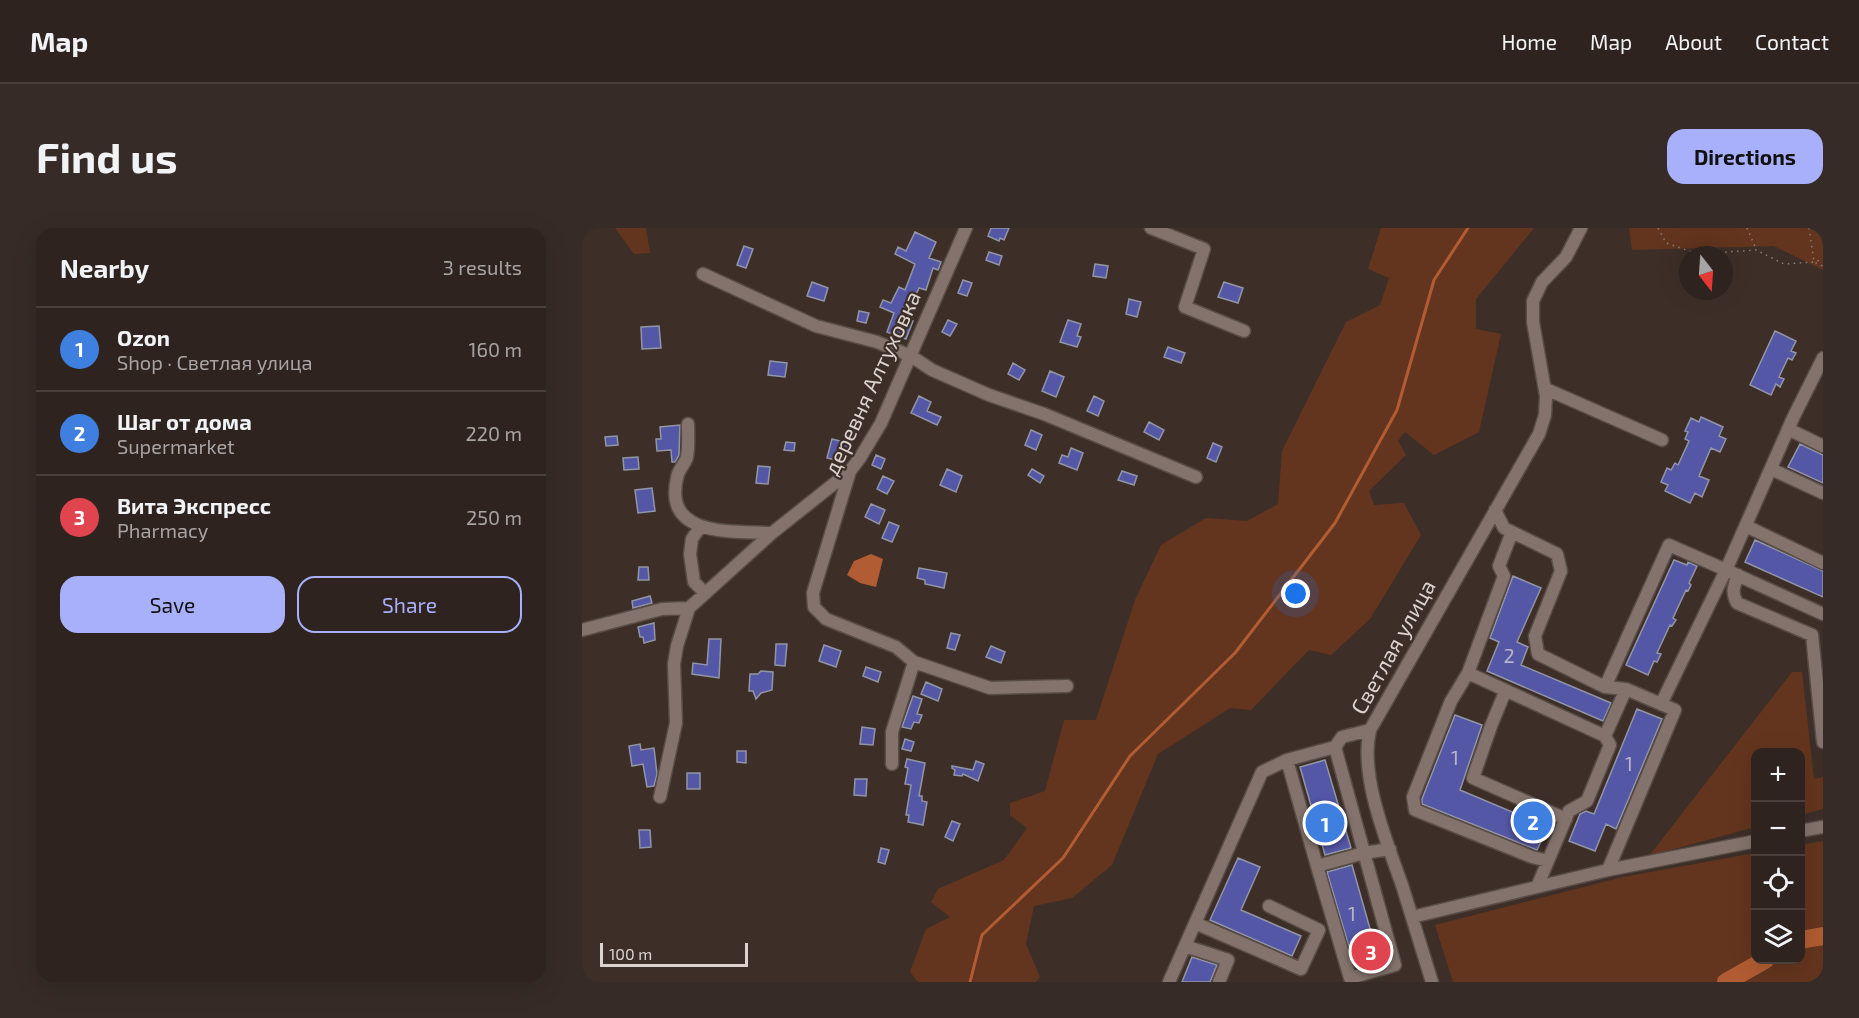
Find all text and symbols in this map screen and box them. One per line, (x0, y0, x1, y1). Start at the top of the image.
text: Map (30, 24, 88, 58)
text: Home (1501, 29, 1557, 54)
text: Map (1590, 29, 1632, 54)
text: About (1665, 29, 1722, 54)
text: Contact (1755, 29, 1829, 54)
button: Directions (1667, 129, 1823, 184)
text: Find us (36, 131, 178, 181)
north arrow (1679, 246, 1733, 300)
text: Nearby (60, 252, 149, 283)
text: 3 results (443, 255, 522, 279)
street label: деревня Алтуховка (817, 286, 926, 479)
text: Ozon (117, 324, 170, 350)
text: 1 (75, 337, 84, 361)
text: 160 m (469, 337, 522, 361)
text: Shop · Светлая улица (117, 350, 313, 374)
text: Шаг от дома (117, 408, 252, 434)
text: 2 (74, 421, 85, 445)
text: 220 m (465, 421, 522, 445)
text: Supermarket (117, 434, 235, 458)
text: Вита Экспресс (117, 492, 271, 518)
text: 3 (74, 505, 85, 529)
text: 250 m (466, 505, 522, 529)
text: Pharmacy (117, 518, 208, 542)
street label: Светлая улица (1344, 575, 1441, 719)
button: Save (60, 576, 285, 633)
button: Share (297, 576, 522, 633)
your location (1281, 579, 1310, 608)
house number: 2 (1503, 643, 1515, 667)
house number: 1 (1451, 745, 1459, 769)
map controls (1751, 748, 1805, 964)
button: + (1751, 748, 1805, 802)
house number: 1 (1625, 751, 1633, 775)
pin: 2 (1514, 798, 1552, 844)
pin: 1 (1306, 800, 1344, 846)
button: − (1751, 802, 1805, 856)
button: locate (1751, 856, 1805, 910)
house number: 1 (1348, 901, 1356, 925)
button: layers (1751, 910, 1805, 964)
pin: 3 (1352, 928, 1390, 974)
scale bar (600, 940, 748, 968)
text: 100 m (609, 944, 652, 963)

